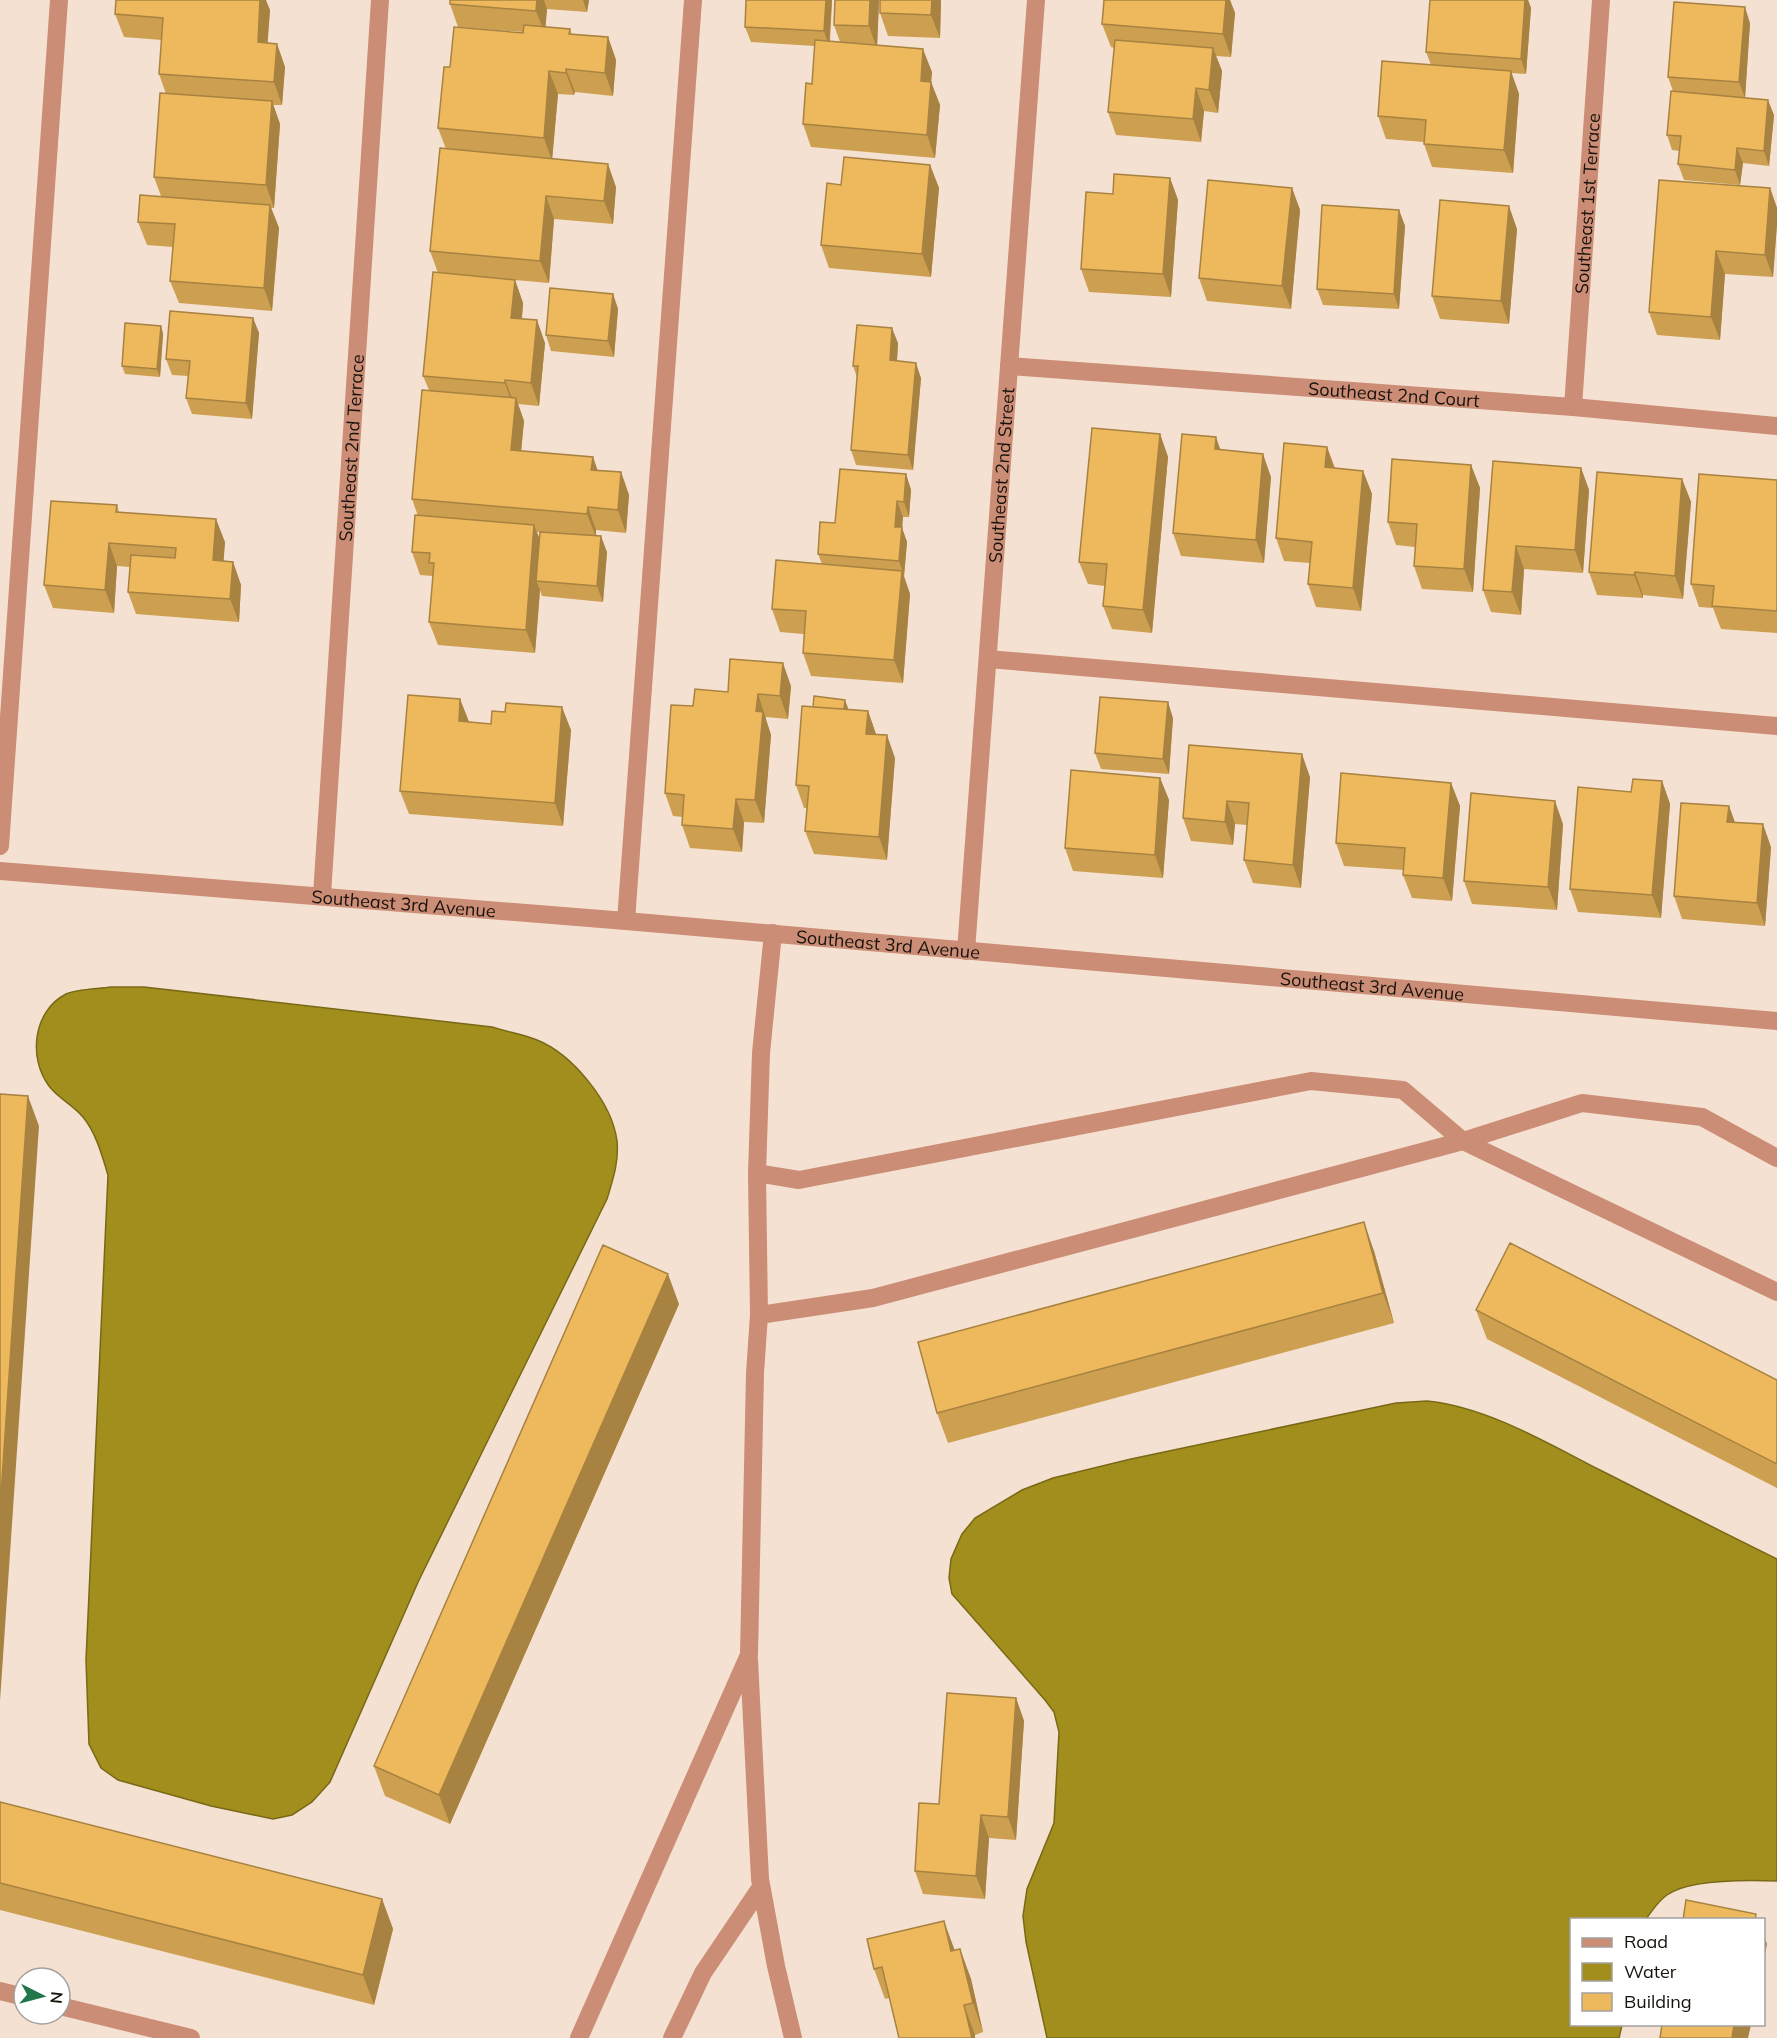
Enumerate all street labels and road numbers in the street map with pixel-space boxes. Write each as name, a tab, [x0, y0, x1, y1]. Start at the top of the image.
street label: Southeast 1st Terrace	[1569, 112, 1605, 295]
street label: Southeast 2nd Terrace	[333, 354, 369, 542]
street label: Southeast 2nd Court	[1307, 376, 1480, 412]
street label: Southeast 2nd Street	[983, 387, 1019, 564]
street label: Southeast 3rd Avenue	[311, 884, 497, 922]
street label: Southeast 3rd Avenue	[795, 924, 981, 963]
street label: Southeast 3rd Avenue	[1279, 966, 1465, 1005]

